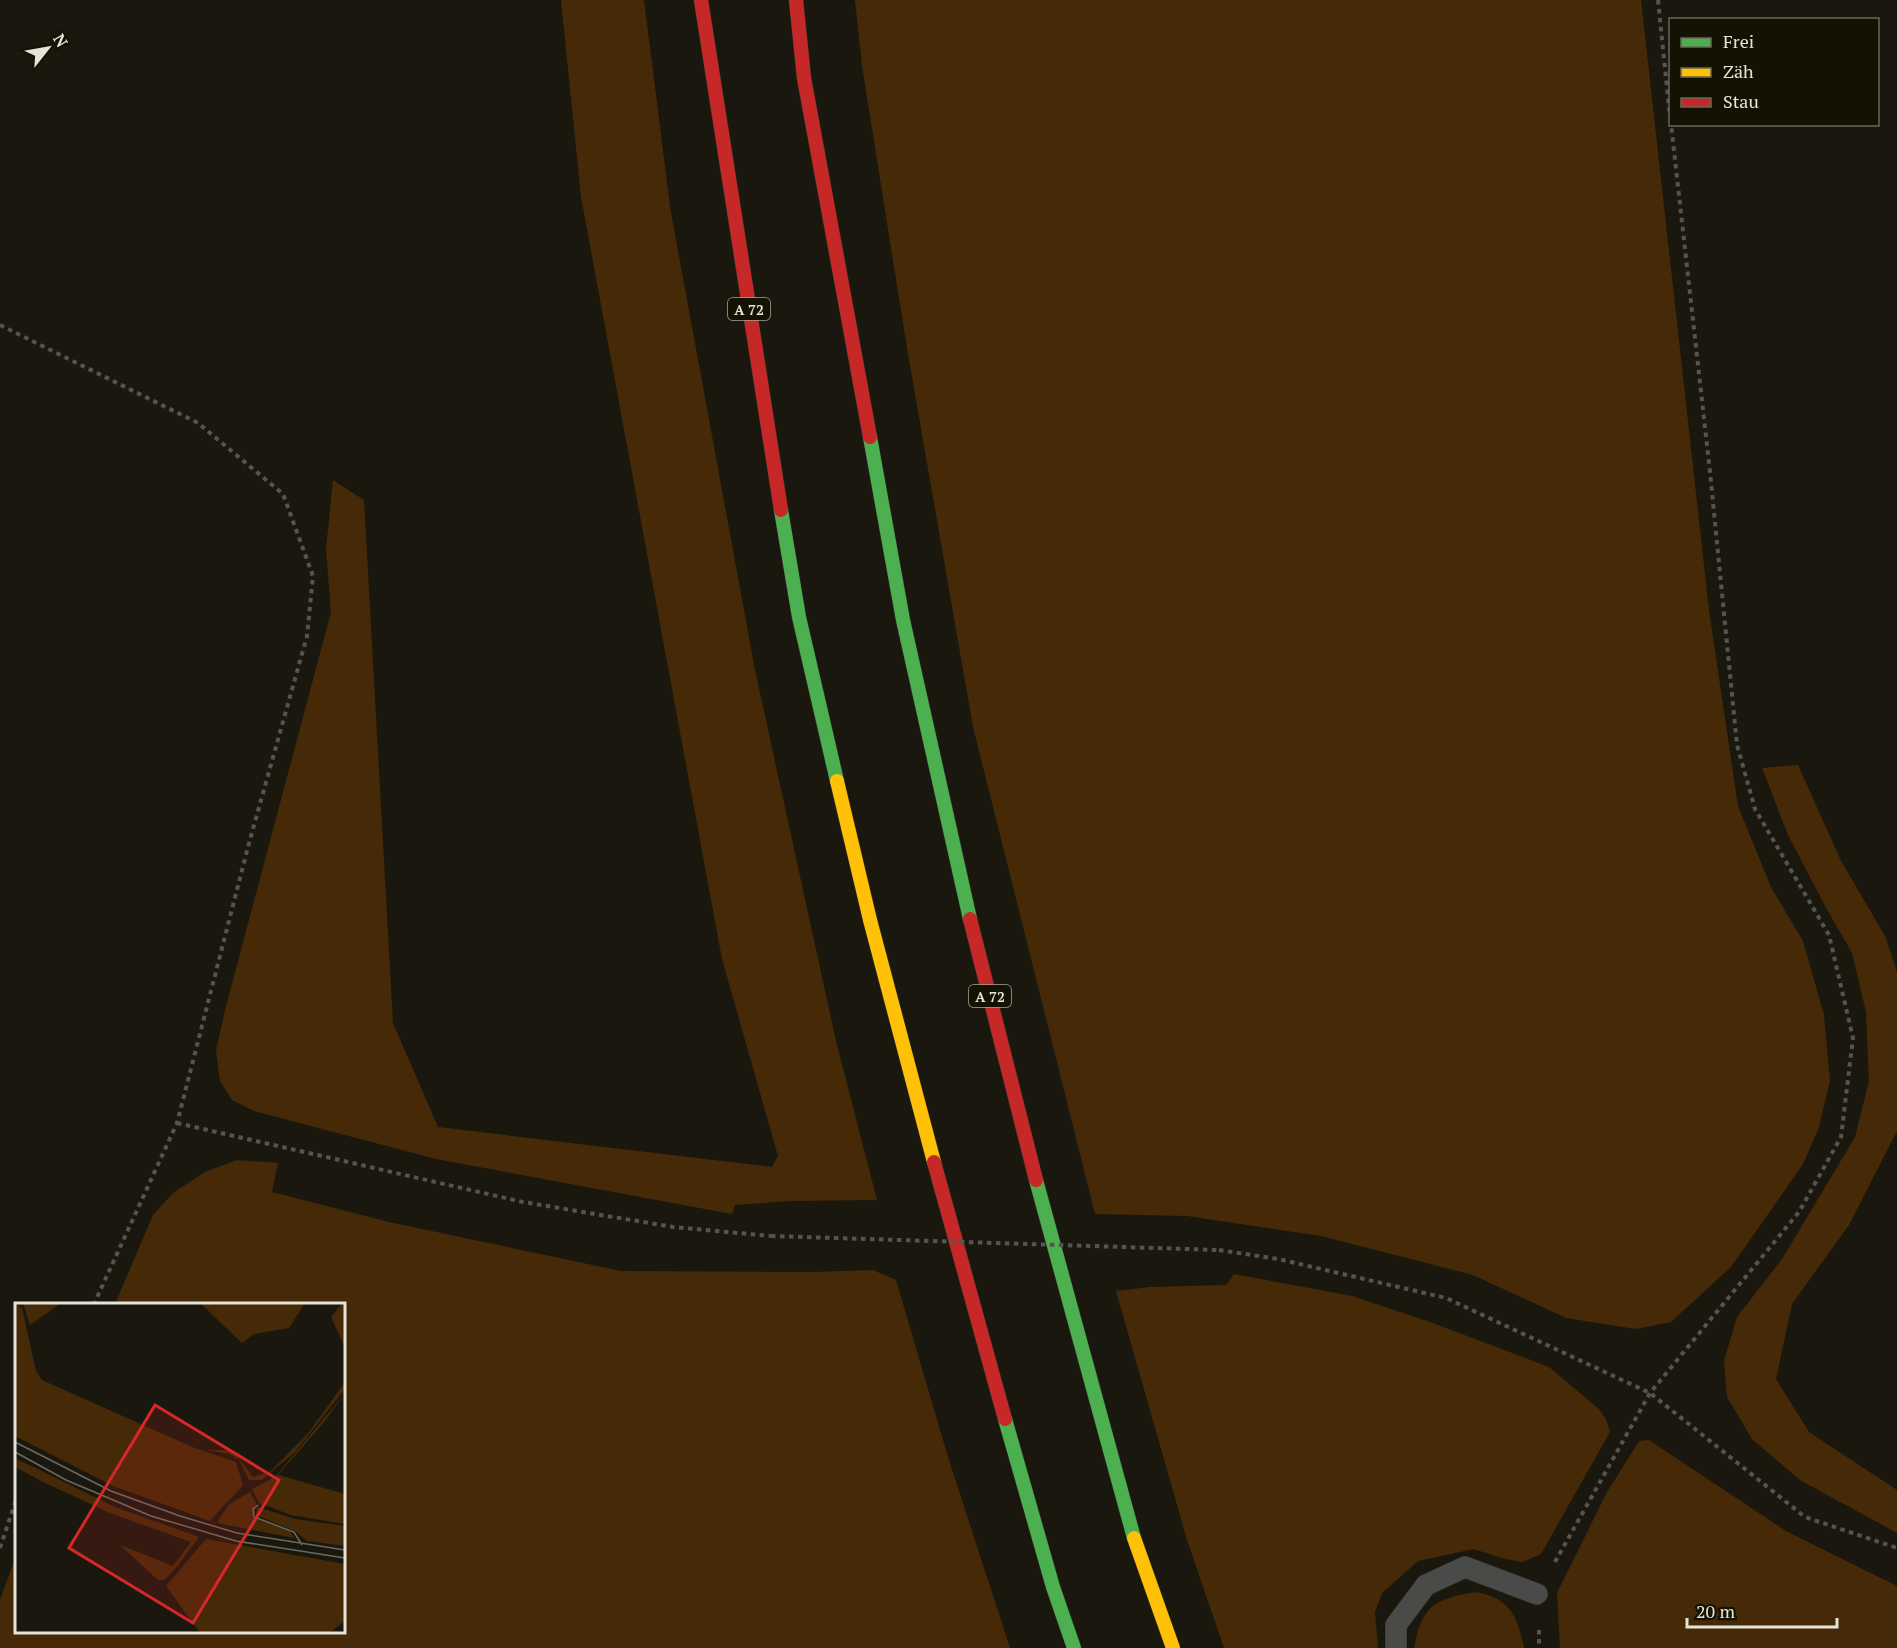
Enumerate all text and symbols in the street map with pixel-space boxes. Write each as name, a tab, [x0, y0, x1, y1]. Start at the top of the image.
north arrow	[18, 18, 78, 78]
legend	[1669, 18, 1879, 126]
text: N	[48, 29, 73, 51]
text: Frei	[1723, 29, 1754, 53]
text: Zäh	[1723, 59, 1754, 83]
text: Stau	[1723, 89, 1759, 113]
road number: A 72	[728, 298, 770, 320]
road number: A 72	[969, 985, 1011, 1007]
inset map	[15, 1303, 345, 1633]
scale bar	[1687, 1591, 1837, 1629]
text: 20 m	[1696, 1599, 1736, 1623]

